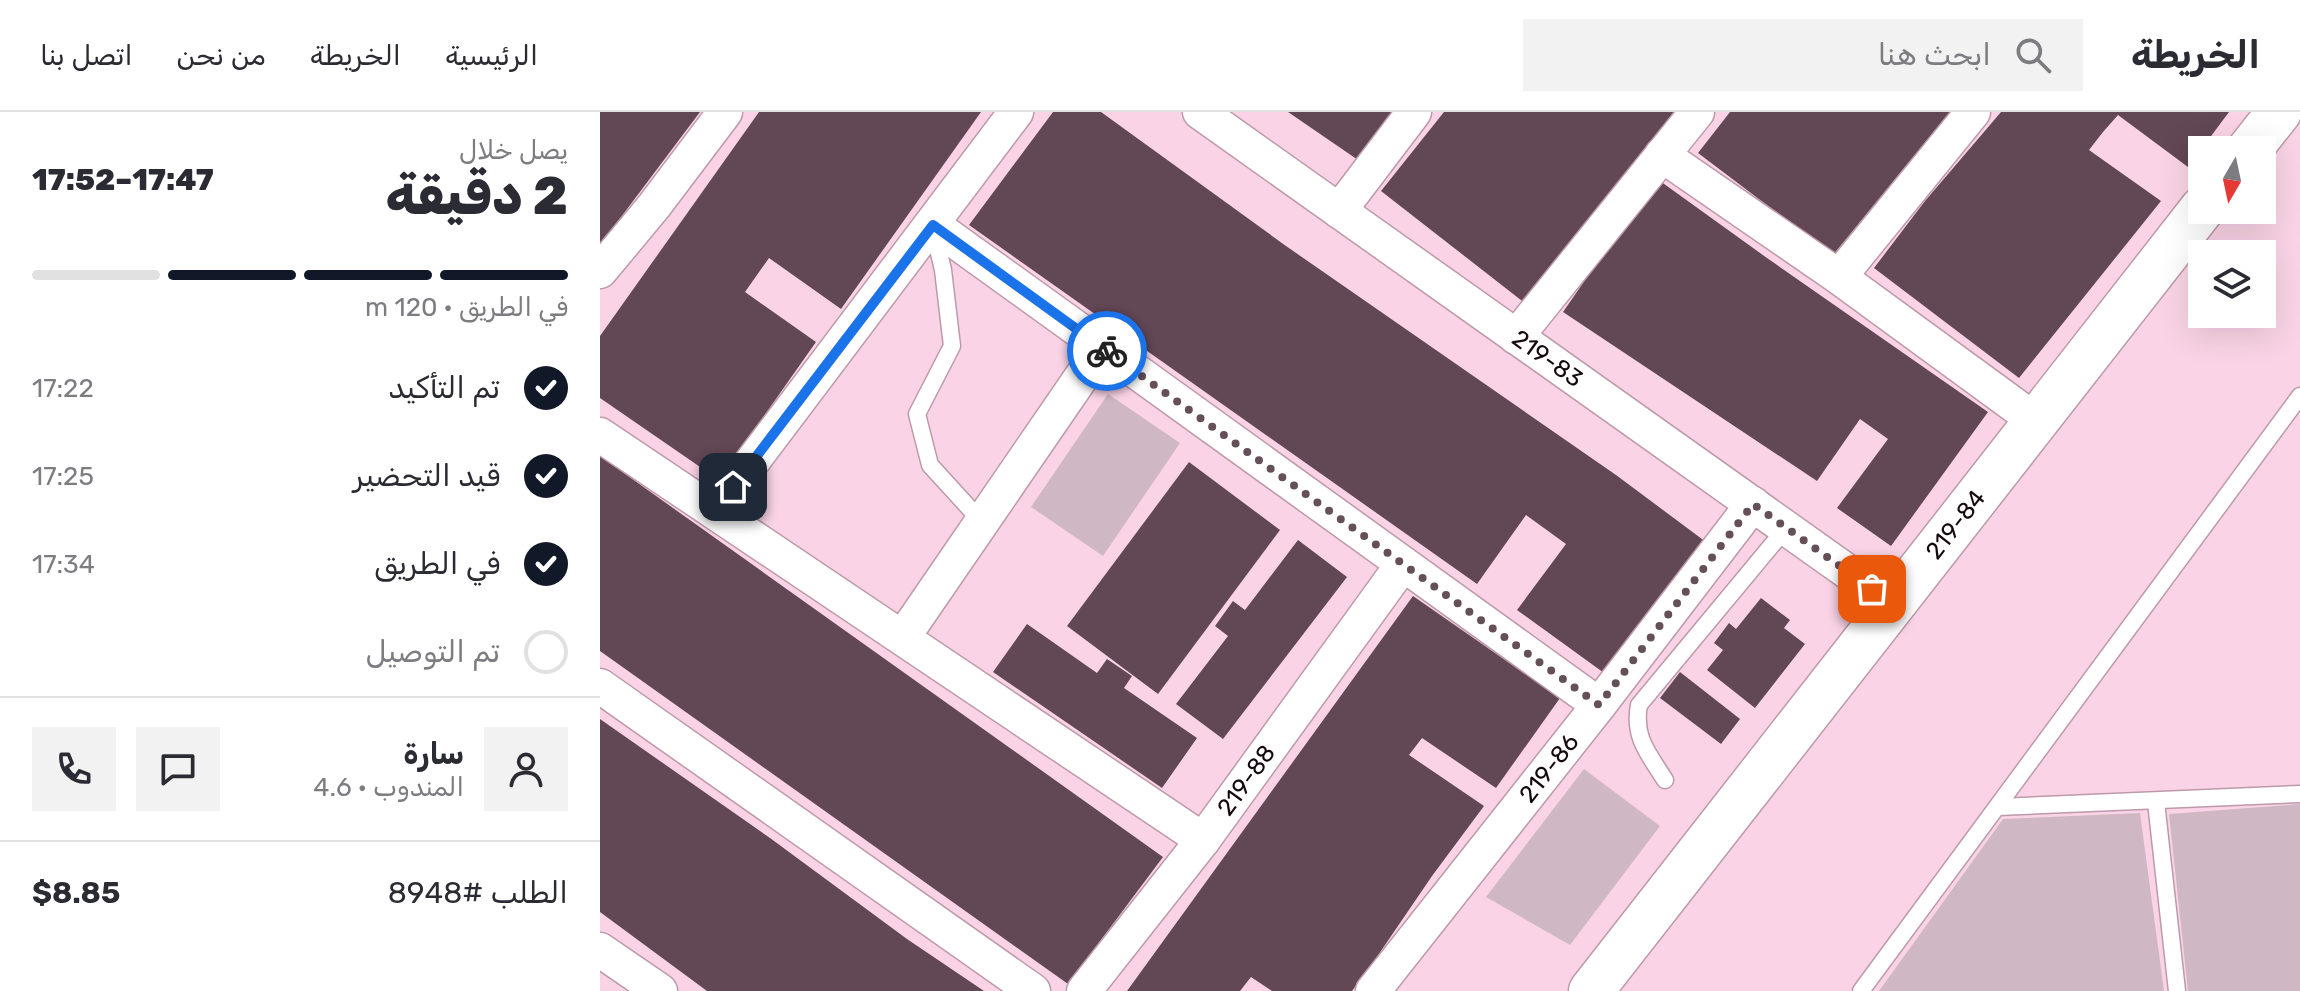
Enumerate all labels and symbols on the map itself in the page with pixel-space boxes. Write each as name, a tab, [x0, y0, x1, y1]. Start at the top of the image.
north arrow	[2188, 136, 2276, 224]
courier	[1067, 311, 1147, 391]
street label: 219-83	[1507, 324, 1588, 393]
pin	[699, 453, 767, 521]
street label: 219-84	[1920, 484, 1991, 565]
pin	[1838, 555, 1906, 623]
street label: 219-86	[1513, 728, 1585, 808]
street label: 219-88	[1211, 740, 1281, 821]

